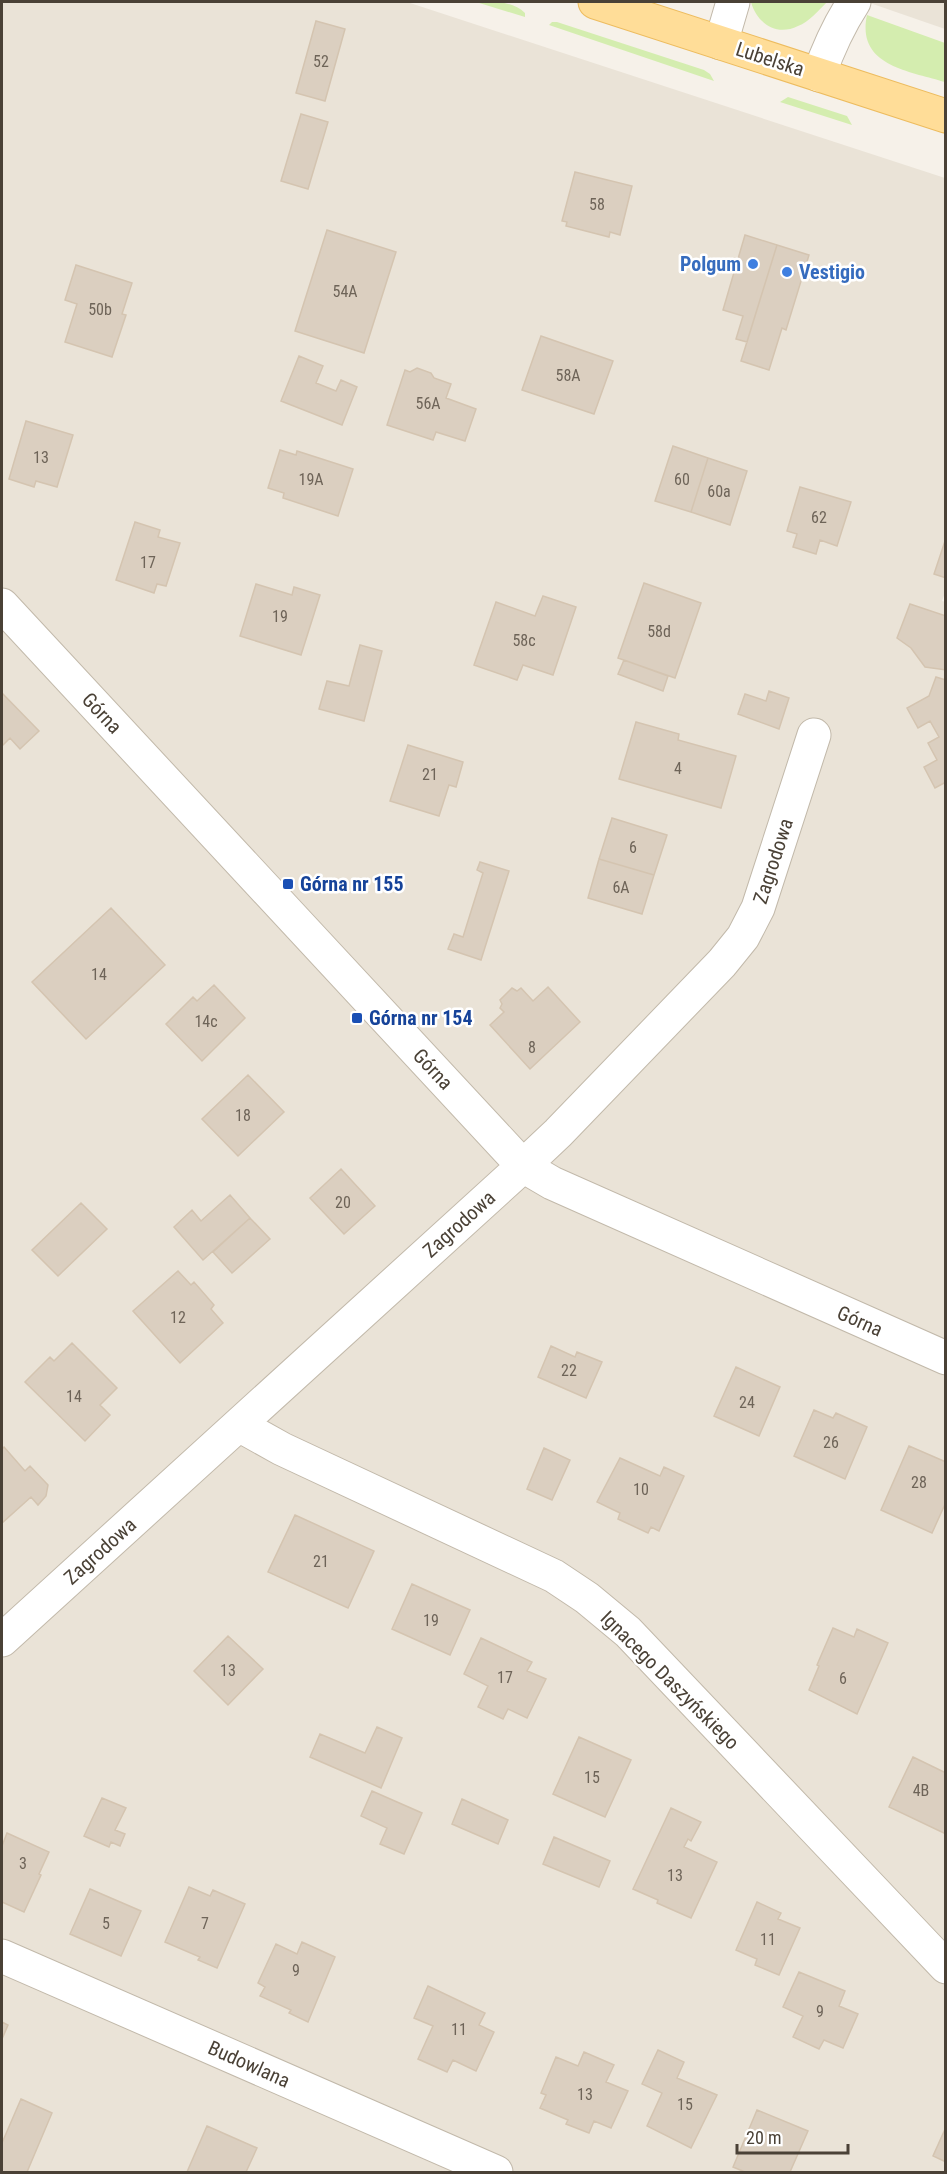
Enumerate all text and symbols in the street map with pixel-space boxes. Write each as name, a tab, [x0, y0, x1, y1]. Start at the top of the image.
street label: Lubelska	[733, 37, 807, 81]
house number: 52	[313, 52, 329, 71]
house number: 58	[589, 195, 605, 214]
place label: Polgum	[680, 252, 741, 276]
marker: Polgum	[746, 257, 760, 271]
place label: Vestigio	[799, 260, 865, 284]
marker: Vestigio	[780, 265, 794, 279]
house number: 54A	[332, 282, 358, 301]
house number: 50b	[88, 300, 112, 319]
house number: 58A	[555, 366, 581, 385]
house number: 56A	[415, 394, 441, 413]
house number: 13	[33, 448, 49, 467]
house number: 19A	[298, 470, 324, 489]
house number: 60	[674, 470, 690, 489]
house number: 60a	[707, 482, 731, 501]
house number: 62	[811, 508, 827, 527]
house number: 17	[140, 553, 156, 572]
house number: 19	[272, 607, 288, 626]
house number: 58d	[647, 622, 671, 641]
house number: 58c	[512, 631, 536, 650]
street label: Górna	[77, 688, 127, 738]
house number: 4	[674, 759, 682, 778]
house number: 21	[422, 765, 438, 784]
street label: Zagrodowa	[748, 815, 798, 907]
house number: 6	[629, 838, 637, 857]
place label: Górna nr 155	[300, 872, 404, 896]
marker: Górna nr 155	[281, 877, 295, 891]
house number: 6A	[612, 878, 630, 897]
house number: 14	[91, 965, 107, 984]
place label: Górna nr 154	[369, 1006, 473, 1030]
marker: Górna nr 154	[350, 1011, 364, 1025]
house number: 14c	[194, 1012, 218, 1031]
house number: 8	[528, 1038, 536, 1057]
street label: Górna	[408, 1044, 458, 1094]
house number: 18	[235, 1106, 251, 1125]
street label: Zagrodowa	[418, 1186, 500, 1262]
house number: 20	[335, 1193, 351, 1212]
street label: Górna	[834, 1300, 886, 1342]
house number: 12	[170, 1308, 186, 1327]
house number: 22	[561, 1361, 577, 1380]
house number: 14	[66, 1387, 82, 1406]
house number: 24	[739, 1393, 755, 1412]
house number: 26	[823, 1433, 839, 1452]
house number: 28	[911, 1473, 927, 1492]
house number: 10	[633, 1480, 649, 1499]
street label: Zagrodowa	[59, 1513, 141, 1589]
house number: 21	[313, 1552, 329, 1571]
street label: Ignacego Daszyńskiego	[596, 1606, 744, 1754]
house number: 19	[423, 1611, 439, 1630]
house number: 13	[220, 1661, 236, 1680]
house number: 17	[497, 1668, 513, 1687]
house number: 6	[839, 1669, 847, 1688]
house number: 15	[584, 1768, 600, 1787]
house number: 4B	[913, 1781, 929, 1800]
house number: 3	[19, 1854, 27, 1873]
house number: 13	[667, 1866, 683, 1885]
house number: 5	[102, 1914, 110, 1933]
house number: 7	[201, 1914, 209, 1933]
house number: 11	[760, 1930, 776, 1949]
house number: 9	[292, 1961, 300, 1980]
house number: 9	[816, 2002, 824, 2021]
house number: 11	[451, 2020, 467, 2039]
street label: Budowlana	[204, 2035, 294, 2093]
house number: 13	[577, 2085, 593, 2104]
house number: 15	[677, 2095, 693, 2114]
scale bar	[737, 2117, 848, 2155]
text: 20 m	[746, 2127, 781, 2148]

